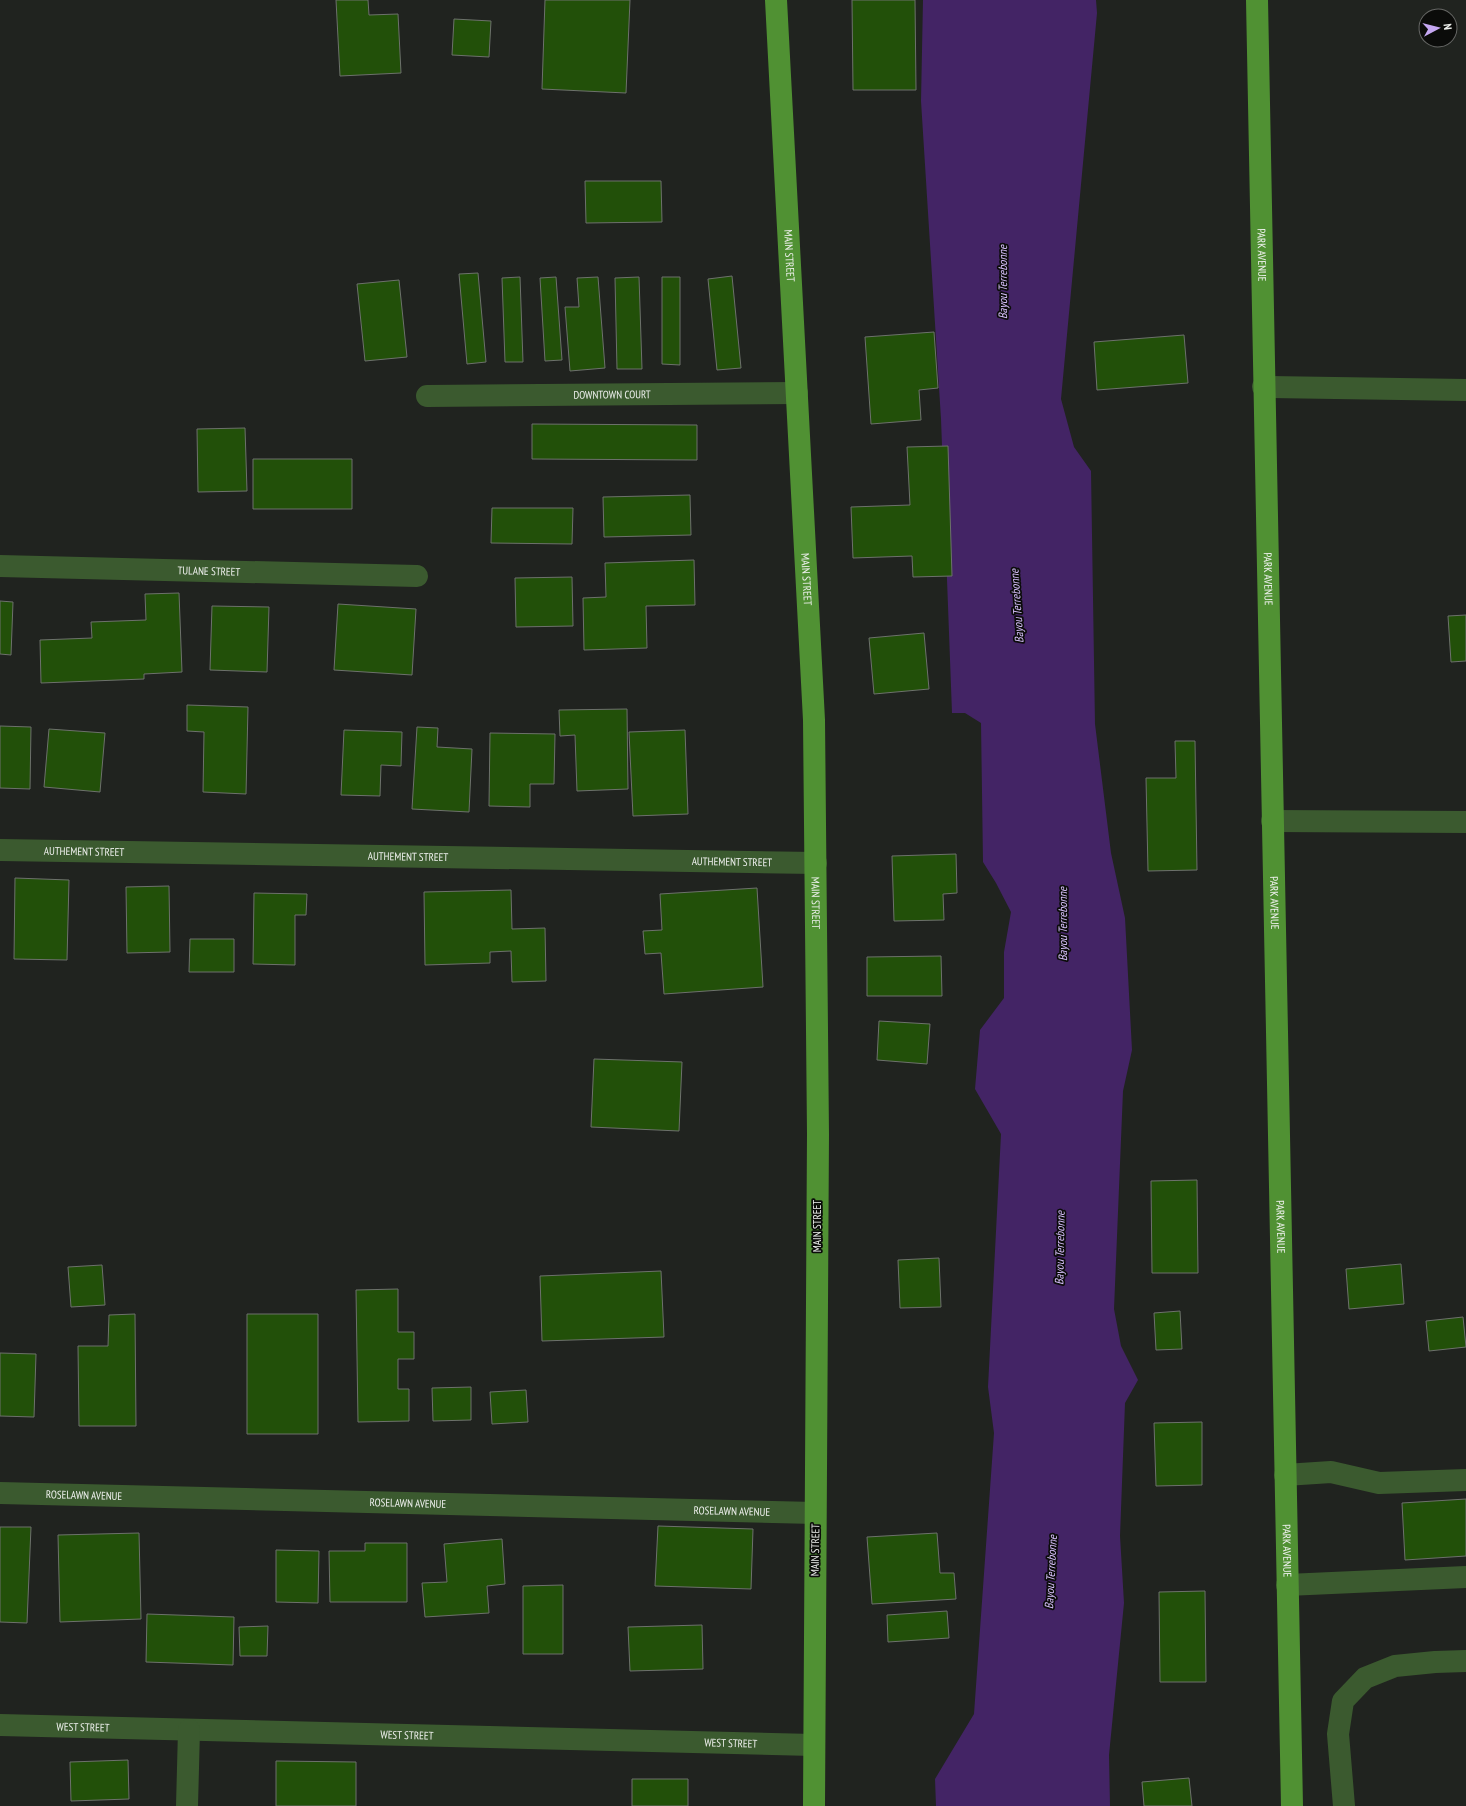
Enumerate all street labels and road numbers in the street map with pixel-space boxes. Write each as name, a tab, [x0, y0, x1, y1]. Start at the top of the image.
street label: PARK AVENUE	[1254, 228, 1269, 282]
street label: MAIN STREET	[781, 229, 798, 282]
street label: DOWNTOWN COURT	[573, 387, 651, 402]
street label: PARK AVENUE	[1261, 552, 1276, 606]
street label: MAIN STREET	[798, 553, 815, 606]
street label: TULANE STREET	[177, 563, 241, 579]
street label: AUTHEMENT STREET	[44, 844, 124, 859]
street label: AUTHEMENT STREET	[368, 849, 448, 864]
street label: AUTHEMENT STREET	[692, 854, 772, 869]
street label: PARK AVENUE	[1267, 876, 1282, 930]
street label: MAIN STREET	[809, 877, 823, 929]
street label: MAIN STREET	[810, 1200, 824, 1252]
street label: PARK AVENUE	[1273, 1200, 1288, 1254]
street label: ROSELAWN AVENUE	[46, 1487, 123, 1503]
street label: ROSELAWN AVENUE	[369, 1495, 447, 1511]
street label: ROSELAWN AVENUE	[693, 1503, 770, 1519]
street label: MAIN STREET	[808, 1524, 822, 1576]
street label: PARK AVENUE	[1280, 1524, 1295, 1578]
street label: WEST STREET	[56, 1719, 110, 1735]
street label: WEST STREET	[380, 1727, 434, 1743]
street label: WEST STREET	[704, 1735, 758, 1751]

